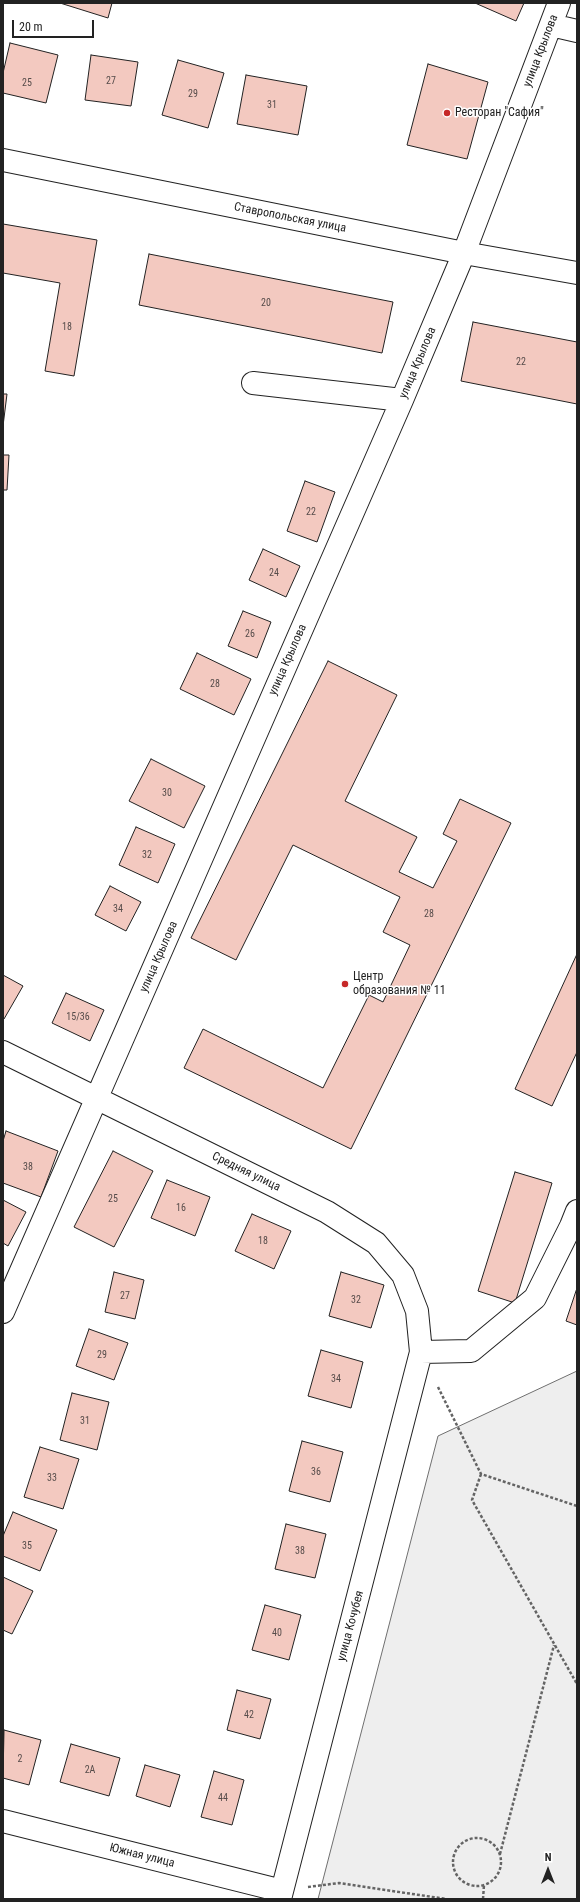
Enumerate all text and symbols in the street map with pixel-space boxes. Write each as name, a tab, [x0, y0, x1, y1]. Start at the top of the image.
scale bar	[14, 12, 96, 38]
street label: улица Крылова	[521, 13, 561, 89]
text: 20 m	[19, 20, 43, 34]
house number: 27	[106, 75, 116, 87]
house number: 25	[22, 77, 32, 89]
house number: 29	[188, 88, 198, 100]
house number: 31	[267, 99, 277, 111]
place label: Ресторан "Сафия"	[455, 106, 544, 120]
marker: Ресторан "Сафия"	[442, 108, 452, 118]
street label: Ставропольская улица	[233, 200, 347, 236]
house number: 20	[261, 297, 271, 309]
house number: 18	[62, 321, 72, 333]
street label: улица Крылова	[396, 325, 440, 401]
house number: 22	[516, 356, 526, 368]
house number: 22	[306, 506, 316, 518]
house number: 24	[269, 567, 279, 579]
street label: улица Крылова	[266, 622, 310, 698]
house number: 26	[245, 628, 255, 640]
house number: 28	[210, 678, 220, 690]
house number: 30	[162, 787, 172, 799]
house number: 32	[142, 849, 152, 861]
house number: 34	[113, 903, 123, 915]
house number: 28	[424, 908, 434, 920]
street label: улица Крылова	[137, 919, 181, 995]
place label: Центр образования № 11	[353, 970, 446, 998]
marker: Центр образования № 11	[340, 979, 350, 989]
house number: 15/36	[66, 1011, 90, 1023]
street label: Средняя улица	[209, 1149, 283, 1195]
house number: 38	[23, 1161, 33, 1173]
house number: 25	[108, 1193, 118, 1205]
house number: 16	[176, 1202, 186, 1214]
house number: 18	[258, 1235, 268, 1247]
house number: 27	[120, 1290, 130, 1302]
house number: 32	[351, 1294, 361, 1306]
house number: 29	[97, 1349, 107, 1361]
house number: 34	[331, 1373, 341, 1385]
house number: 31	[80, 1415, 90, 1427]
house number: 36	[311, 1466, 321, 1478]
house number: 33	[47, 1472, 57, 1484]
house number: 35	[22, 1540, 32, 1552]
house number: 38	[295, 1545, 305, 1557]
street label: улица Кочубея	[335, 1589, 367, 1663]
house number: 40	[272, 1627, 282, 1639]
house number: 42	[244, 1709, 254, 1721]
house number: 2	[18, 1753, 22, 1765]
house number: 2А	[85, 1764, 95, 1776]
house number: 44	[218, 1792, 228, 1804]
street label: Южная улица	[108, 1841, 176, 1871]
north arrow	[528, 1850, 568, 1890]
text: N	[545, 1851, 551, 1864]

